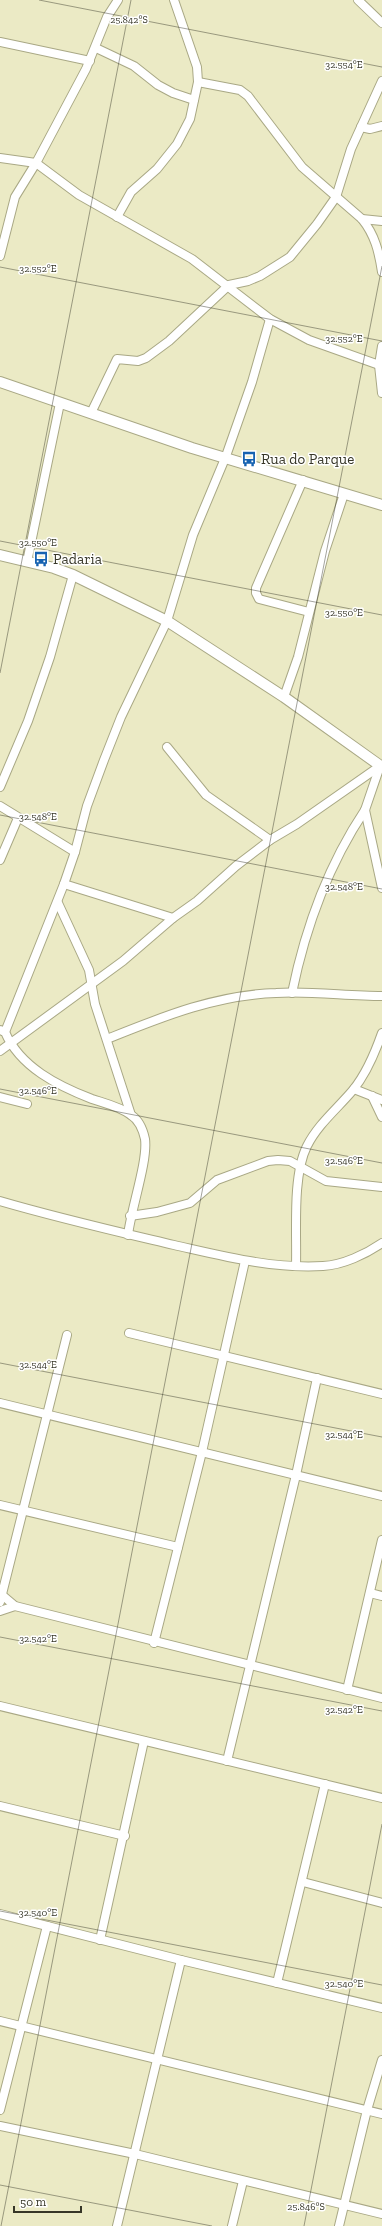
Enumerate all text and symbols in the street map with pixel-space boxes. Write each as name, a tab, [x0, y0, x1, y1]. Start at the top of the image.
text: 25.842°S	[110, 14, 148, 26]
text: 32.554°E	[325, 59, 363, 71]
text: 32.552°E	[19, 263, 57, 275]
text: 32.552°E	[325, 333, 363, 345]
bus stop icon: Rua do Parque	[240, 450, 258, 468]
place label: Rua do Parque	[261, 450, 354, 468]
text: 32.550°E	[19, 537, 57, 549]
bus stop icon: Padaria	[32, 550, 50, 568]
place label: Padaria	[53, 550, 102, 568]
text: 32.550°E	[325, 607, 363, 619]
text: 32.548°E	[19, 811, 57, 823]
text: 32.548°E	[325, 881, 363, 893]
text: 32.546°E	[19, 1085, 57, 1097]
text: 32.546°E	[325, 1155, 363, 1167]
text: 32.544°E	[19, 1359, 57, 1371]
text: 32.544°E	[325, 1429, 363, 1441]
text: 32.542°E	[19, 1633, 57, 1645]
text: 32.542°E	[325, 1704, 363, 1716]
text: 32.540°E	[19, 1907, 57, 1919]
text: 32.540°E	[325, 1978, 363, 1990]
scale bar	[14, 2188, 81, 2214]
text: 50 m	[20, 2195, 47, 2209]
text: 25.846°S	[287, 2201, 325, 2213]

